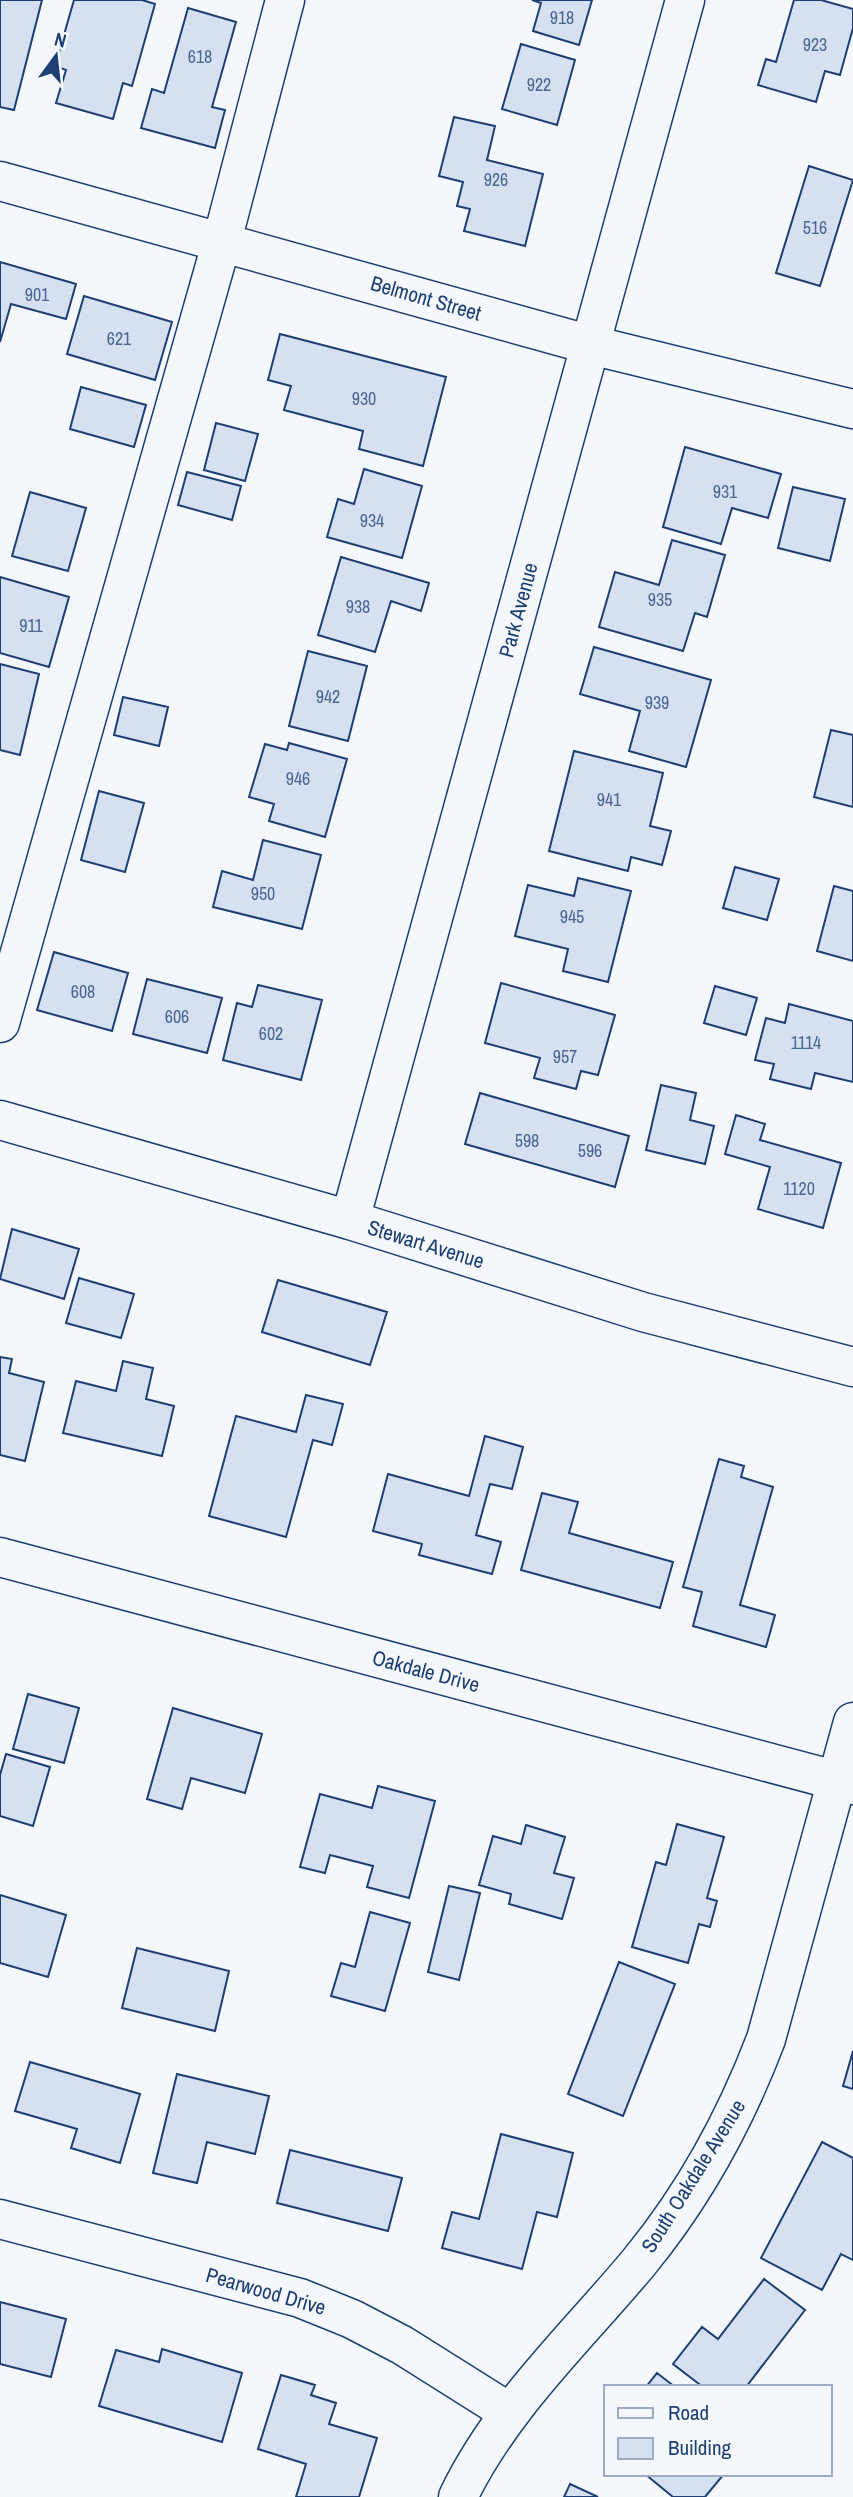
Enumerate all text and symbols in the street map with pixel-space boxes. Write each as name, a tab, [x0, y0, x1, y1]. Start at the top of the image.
house number: 918	[550, 5, 574, 30]
north arrow	[21, 21, 91, 91]
text: N	[52, 26, 69, 54]
house number: 923	[803, 32, 827, 57]
house number: 618	[188, 44, 212, 69]
house number: 922	[527, 72, 551, 97]
house number: 926	[484, 167, 508, 192]
house number: 516	[803, 215, 827, 240]
street label: Belmont Street	[367, 268, 485, 328]
house number: 901	[25, 282, 50, 307]
house number: 621	[107, 326, 132, 351]
house number: 930	[352, 386, 376, 411]
house number: 931	[713, 479, 738, 504]
house number: 934	[360, 508, 384, 533]
street label: Park Avenue	[491, 559, 545, 661]
house number: 935	[648, 587, 672, 612]
house number: 938	[346, 594, 370, 619]
house number: 911	[19, 613, 44, 638]
house number: 942	[316, 684, 340, 709]
house number: 939	[645, 690, 669, 715]
house number: 946	[286, 766, 310, 791]
house number: 941	[597, 787, 622, 812]
house number: 950	[251, 881, 275, 906]
house number: 945	[560, 904, 584, 929]
house number: 608	[71, 979, 95, 1004]
house number: 606	[165, 1004, 189, 1029]
house number: 602	[259, 1021, 283, 1046]
house number: 1114	[791, 1030, 821, 1055]
house number: 957	[553, 1044, 577, 1069]
house number: 598	[515, 1128, 539, 1153]
house number: 596	[578, 1138, 602, 1163]
house number: 1120	[783, 1176, 815, 1201]
street label: Stewart Avenue	[364, 1213, 488, 1275]
street label: Oakdale Drive	[369, 1643, 483, 1699]
street label: South Oakdale Avenue	[634, 2094, 752, 2258]
street label: Pearwood Drive	[203, 2260, 329, 2322]
legend	[604, 2385, 832, 2476]
text: Road	[668, 2398, 709, 2427]
text: Building	[668, 2433, 732, 2462]

